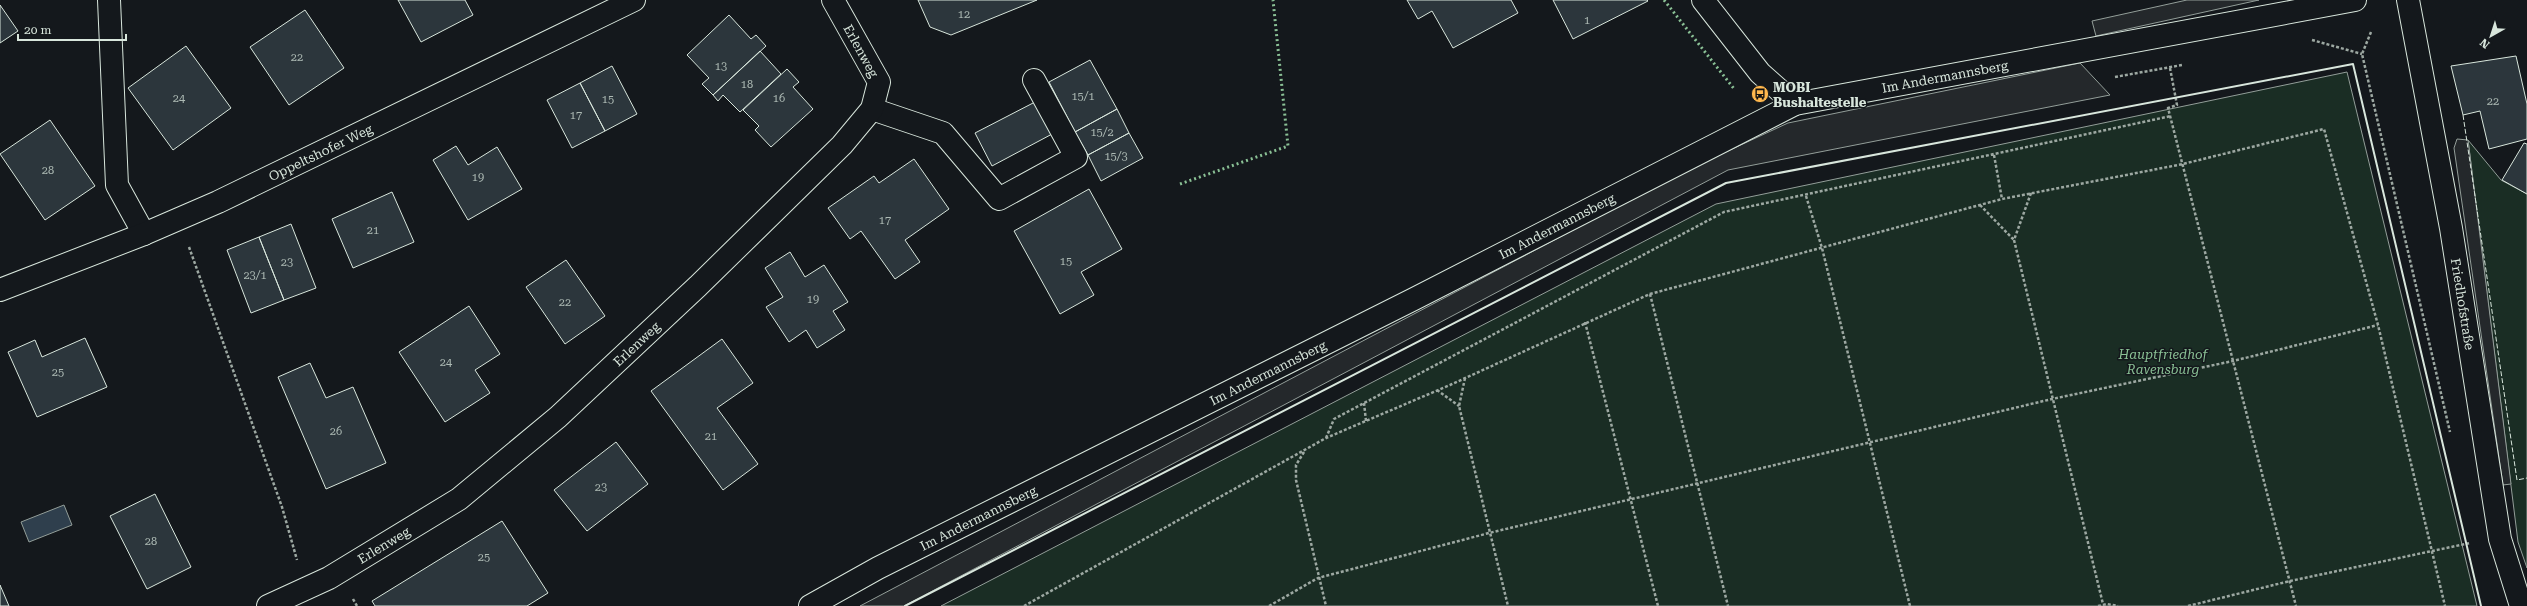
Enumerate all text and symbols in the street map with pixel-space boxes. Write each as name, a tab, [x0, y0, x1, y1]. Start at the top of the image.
house number: 12	[958, 8, 970, 21]
house number: 1	[1584, 14, 1590, 27]
scale bar	[18, 16, 126, 42]
north arrow	[2471, 16, 2511, 56]
street label: Erlenweg	[840, 22, 882, 81]
text: 20 m	[24, 23, 51, 37]
text: N	[2477, 35, 2492, 51]
house number: 22	[291, 51, 303, 64]
street label: Im Andermannsberg	[1880, 57, 2010, 95]
house number: 13	[715, 60, 727, 73]
house number: 18	[741, 78, 753, 91]
place label: MOBI Bushaltestelle	[1773, 80, 1867, 110]
bus stop icon: MOBI Bushaltestelle	[1750, 84, 1770, 104]
house number: 15/1	[1071, 90, 1095, 103]
house number: 24	[173, 92, 186, 105]
house number: 16	[773, 92, 785, 105]
house number: 15	[602, 93, 614, 106]
house number: 22	[2487, 95, 2499, 108]
house number: 17	[570, 109, 582, 122]
street label: Oppeltshofer Weg	[266, 120, 375, 184]
house number: 15/2	[1090, 126, 1114, 139]
house number: 15/3	[1104, 150, 1128, 163]
house number: 28	[42, 164, 54, 177]
house number: 19	[472, 171, 484, 184]
street label: Im Andermannsberg	[1496, 190, 1618, 262]
house number: 17	[879, 214, 891, 227]
house number: 21	[367, 224, 379, 237]
house number: 15	[1060, 255, 1072, 268]
house number: 23	[281, 256, 293, 269]
street label: Friedhofstraße	[2448, 257, 2478, 351]
house number: 23/1	[243, 269, 267, 282]
house number: 19	[807, 293, 819, 306]
house number: 22	[559, 296, 571, 309]
street label: Erlenweg	[610, 318, 663, 369]
street label: Im Andermannsberg	[1207, 337, 1329, 408]
park label: Hauptfriedhof Ravensburg	[2118, 347, 2210, 377]
house number: 24	[440, 356, 453, 369]
house number: 25	[52, 366, 64, 379]
house number: 26	[330, 425, 342, 438]
house number: 21	[705, 430, 717, 443]
house number: 23	[595, 481, 607, 494]
street label: Im Andermannsberg	[917, 482, 1039, 553]
street label: Erlenweg	[355, 523, 413, 566]
house number: 28	[145, 535, 157, 548]
house number: 25	[478, 551, 490, 564]

